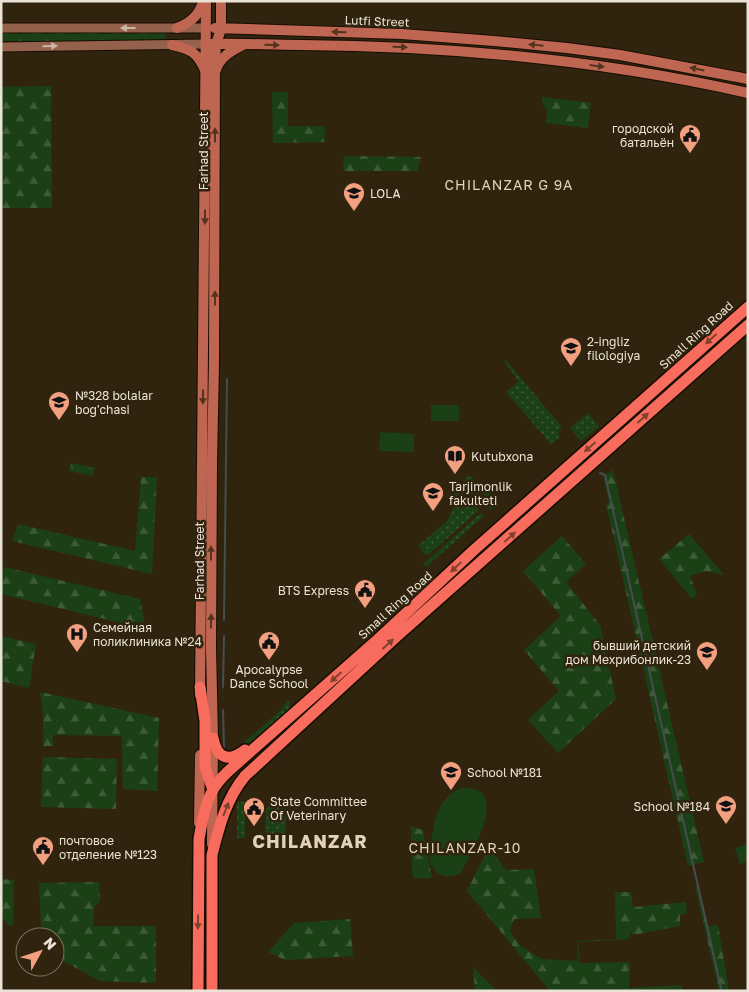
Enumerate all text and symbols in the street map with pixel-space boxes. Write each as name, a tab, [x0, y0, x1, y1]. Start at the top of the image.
street label: Lutfi Street	[344, 12, 410, 30]
one-way arrow	[120, 24, 136, 32]
one-way arrow	[331, 28, 347, 36]
one-way arrow	[265, 41, 281, 49]
one-way arrow	[528, 41, 544, 49]
one-way arrow	[42, 42, 58, 50]
one-way arrow	[392, 44, 408, 52]
one-way arrow	[589, 62, 605, 70]
one-way arrow	[689, 65, 704, 73]
street label: Farhad Street	[196, 112, 211, 190]
place label: городской батальён	[612, 121, 674, 150]
public building icon: городской батальён	[678, 123, 702, 154]
one-way arrow	[211, 127, 219, 143]
district label: CHILANZAR G 9A	[445, 176, 574, 193]
school or university icon: LOLA	[342, 181, 366, 212]
place label: LOLA	[370, 186, 400, 201]
one-way arrow	[201, 209, 209, 225]
one-way arrow	[211, 289, 219, 305]
street label: Small Ring Road	[656, 298, 736, 372]
one-way arrow	[706, 333, 718, 345]
place label: 2-ingliz filologiya	[587, 334, 640, 363]
school or university icon: 2-ingliz filologiya	[559, 336, 583, 367]
place label: №328 bolalar bog'chasi	[75, 388, 153, 417]
one-way arrow	[199, 389, 207, 405]
school or university icon: №328 bolalar bog'chasi	[47, 390, 71, 421]
one-way arrow	[636, 412, 648, 424]
one-way arrow	[584, 442, 597, 453]
library icon: Kutubxona	[443, 444, 467, 475]
place label: Kutubxona	[471, 449, 533, 464]
place label: Tarjimonlik fakulteti	[449, 479, 513, 508]
school or university icon: Tarjimonlik fakulteti	[421, 481, 445, 512]
street label: Farhad Street	[192, 522, 207, 600]
one-way arrow	[503, 531, 516, 542]
one-way arrow	[208, 545, 216, 561]
one-way arrow	[451, 561, 463, 573]
street label: Small Ring Road	[355, 568, 435, 642]
public building icon: BTS Express	[353, 578, 377, 609]
place label: BTS Express	[278, 583, 349, 598]
one-way arrow	[207, 613, 215, 629]
place label: Семейная поликлиника №24	[93, 620, 202, 649]
hospital icon: Семейная поликлиника №24	[65, 622, 89, 653]
public building icon: Apocalypse Dance School	[257, 630, 281, 661]
one-way arrow	[381, 638, 393, 650]
place label: бывший детский дом Мехрибонлик-23	[566, 638, 691, 667]
school or university icon: бывший детский дом Мехрибонлик-23	[695, 640, 719, 671]
place label: Apocalypse Dance School	[230, 662, 309, 691]
one-way arrow	[329, 671, 342, 682]
school or university icon: School №181	[439, 760, 463, 791]
place label: School №181	[467, 765, 542, 780]
place label: State Committee Of Veterinary	[270, 794, 367, 823]
school or university icon: School №184	[714, 794, 738, 825]
public building icon: State Committee Of Veterinary	[242, 796, 266, 827]
place label: School №184	[634, 799, 710, 814]
one-way arrow	[223, 801, 230, 816]
district label: CHILANZAR	[252, 830, 368, 852]
place label: почтовое отделение №123	[59, 833, 157, 862]
public building icon: почтовое отделение №123	[31, 835, 55, 866]
district label: CHILANZAR-10	[408, 839, 522, 856]
one-way arrow	[194, 915, 202, 931]
north arrow	[15, 927, 65, 977]
text: N	[40, 934, 60, 953]

